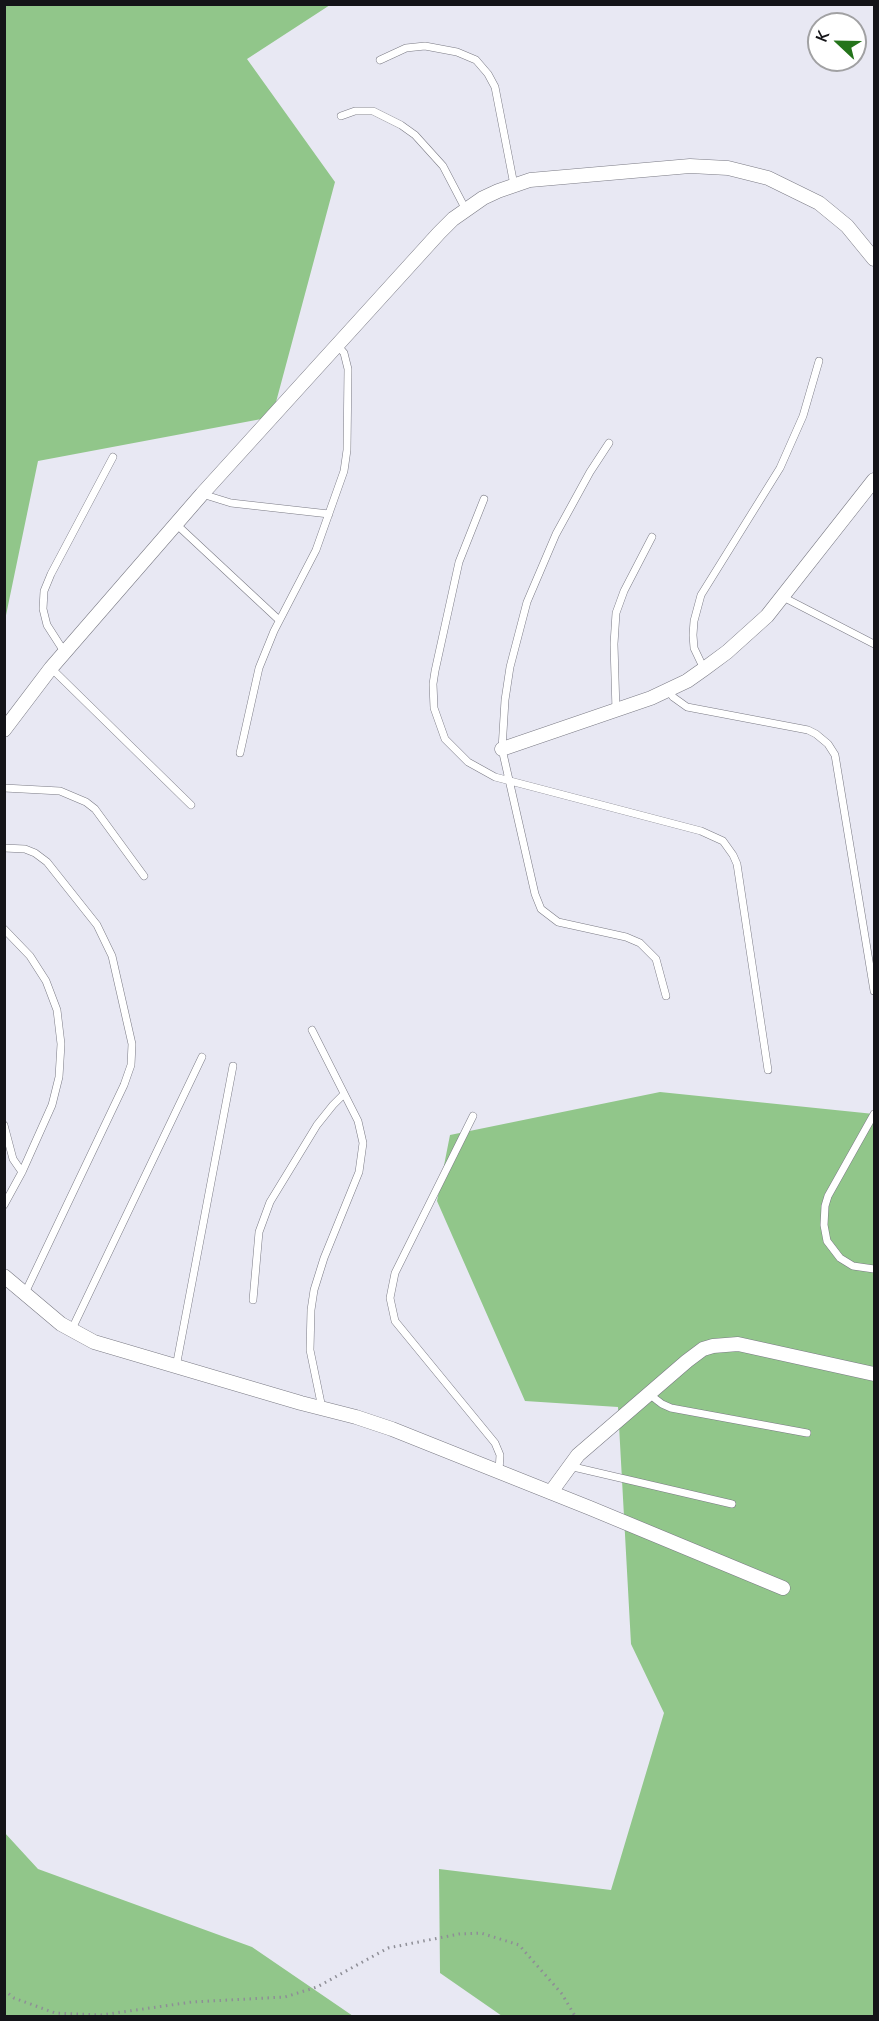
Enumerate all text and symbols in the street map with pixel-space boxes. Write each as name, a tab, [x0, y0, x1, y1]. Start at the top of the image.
north arrow	[807, 12, 867, 72]
text: K	[810, 27, 834, 45]

